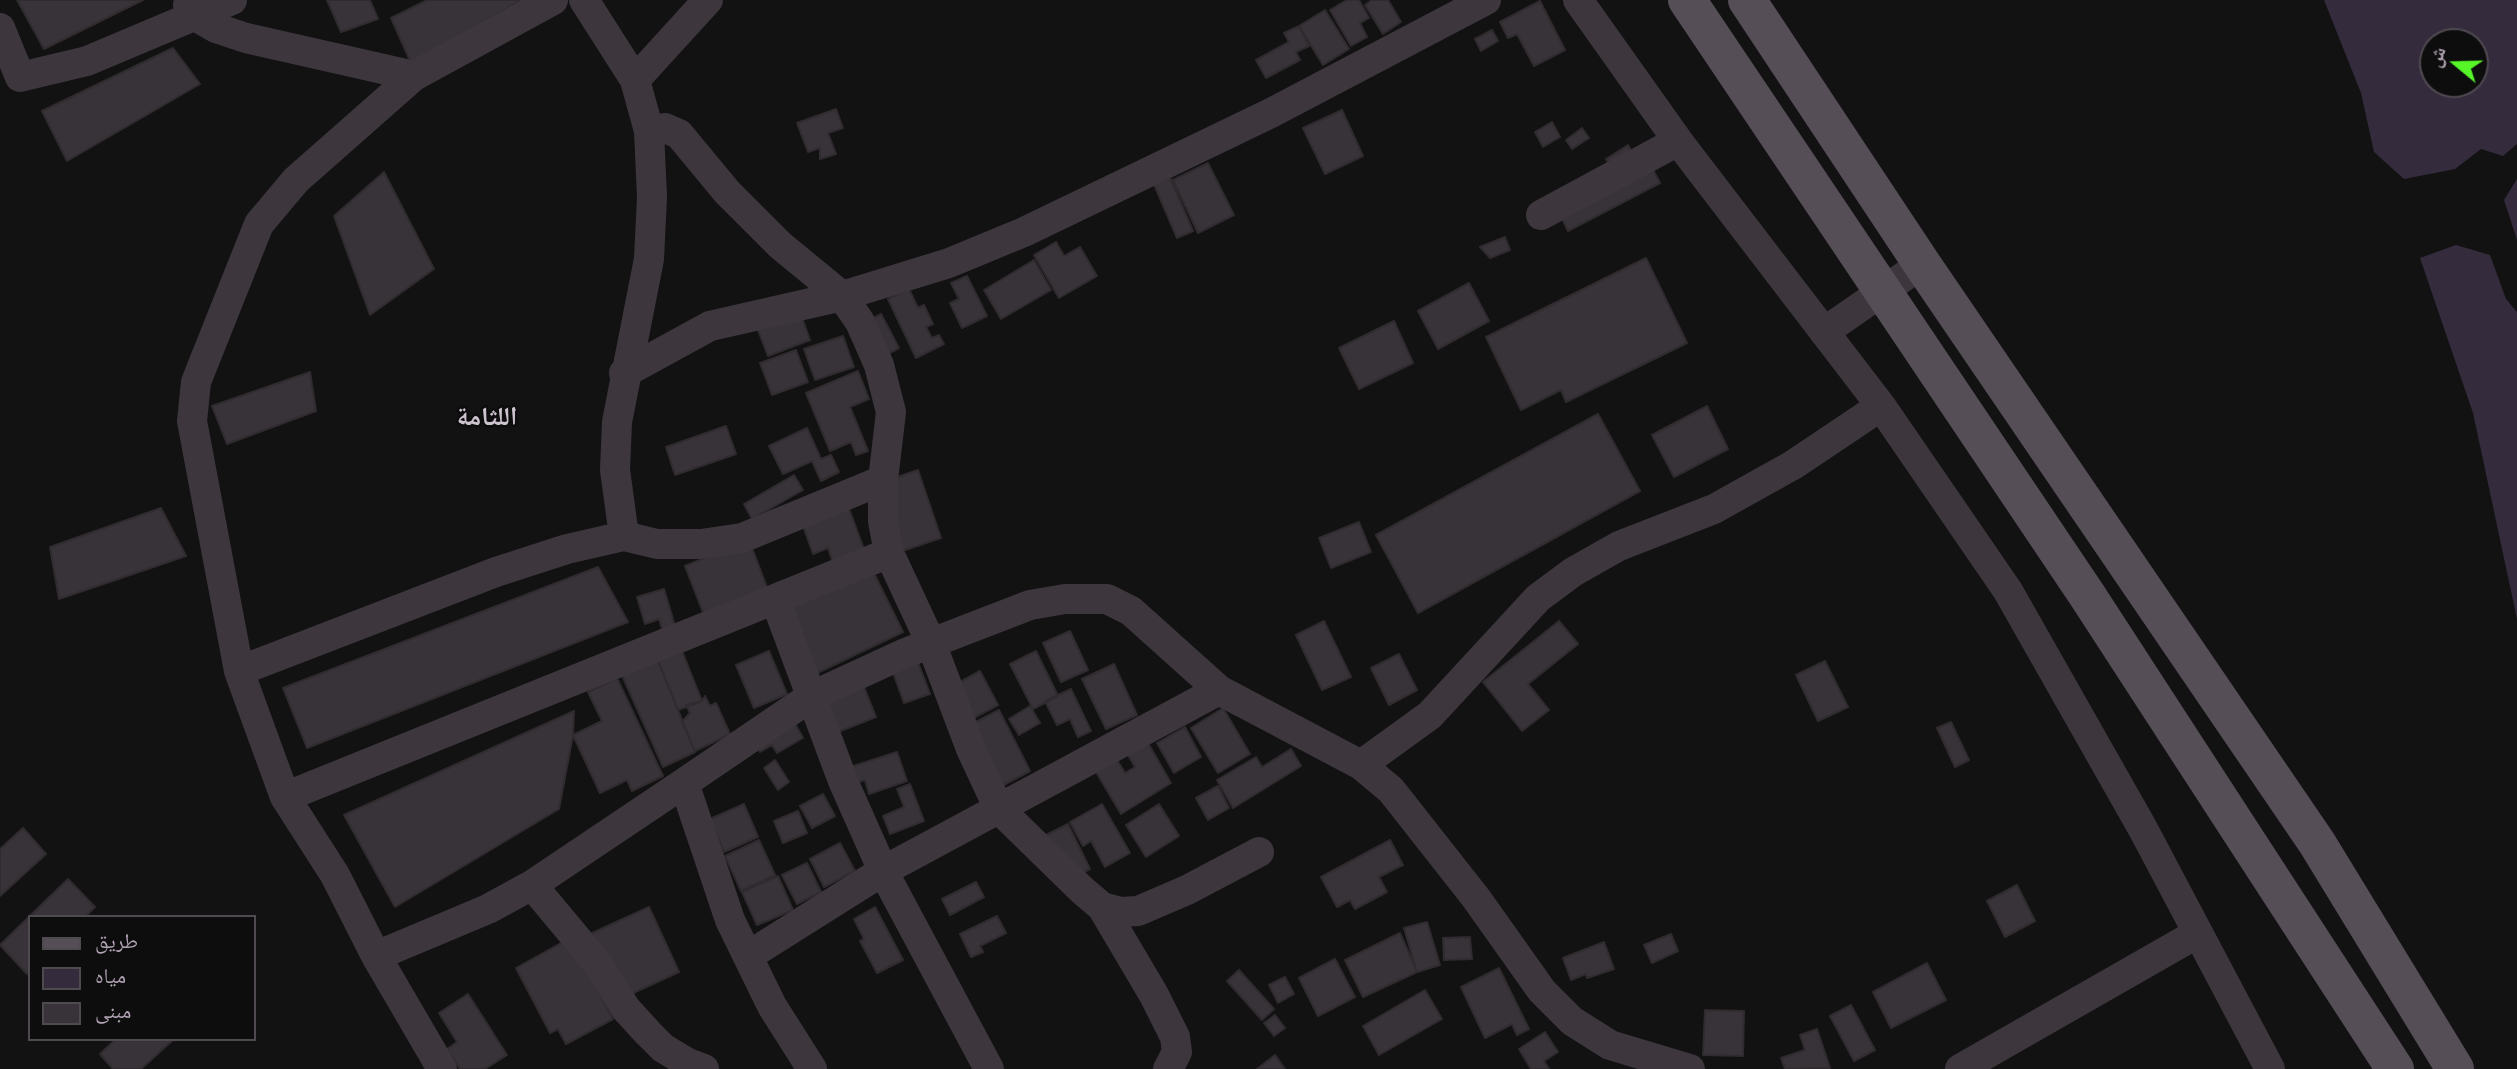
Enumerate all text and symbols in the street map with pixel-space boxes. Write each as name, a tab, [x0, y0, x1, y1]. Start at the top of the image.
north arrow	[2419, 28, 2489, 98]
text: ش	[2422, 44, 2450, 70]
district label: اللثامة	[457, 401, 517, 433]
legend	[28, 915, 256, 1041]
text: طريق	[95, 928, 138, 953]
text: مياه	[95, 963, 126, 988]
text: مبنى	[95, 998, 131, 1023]

